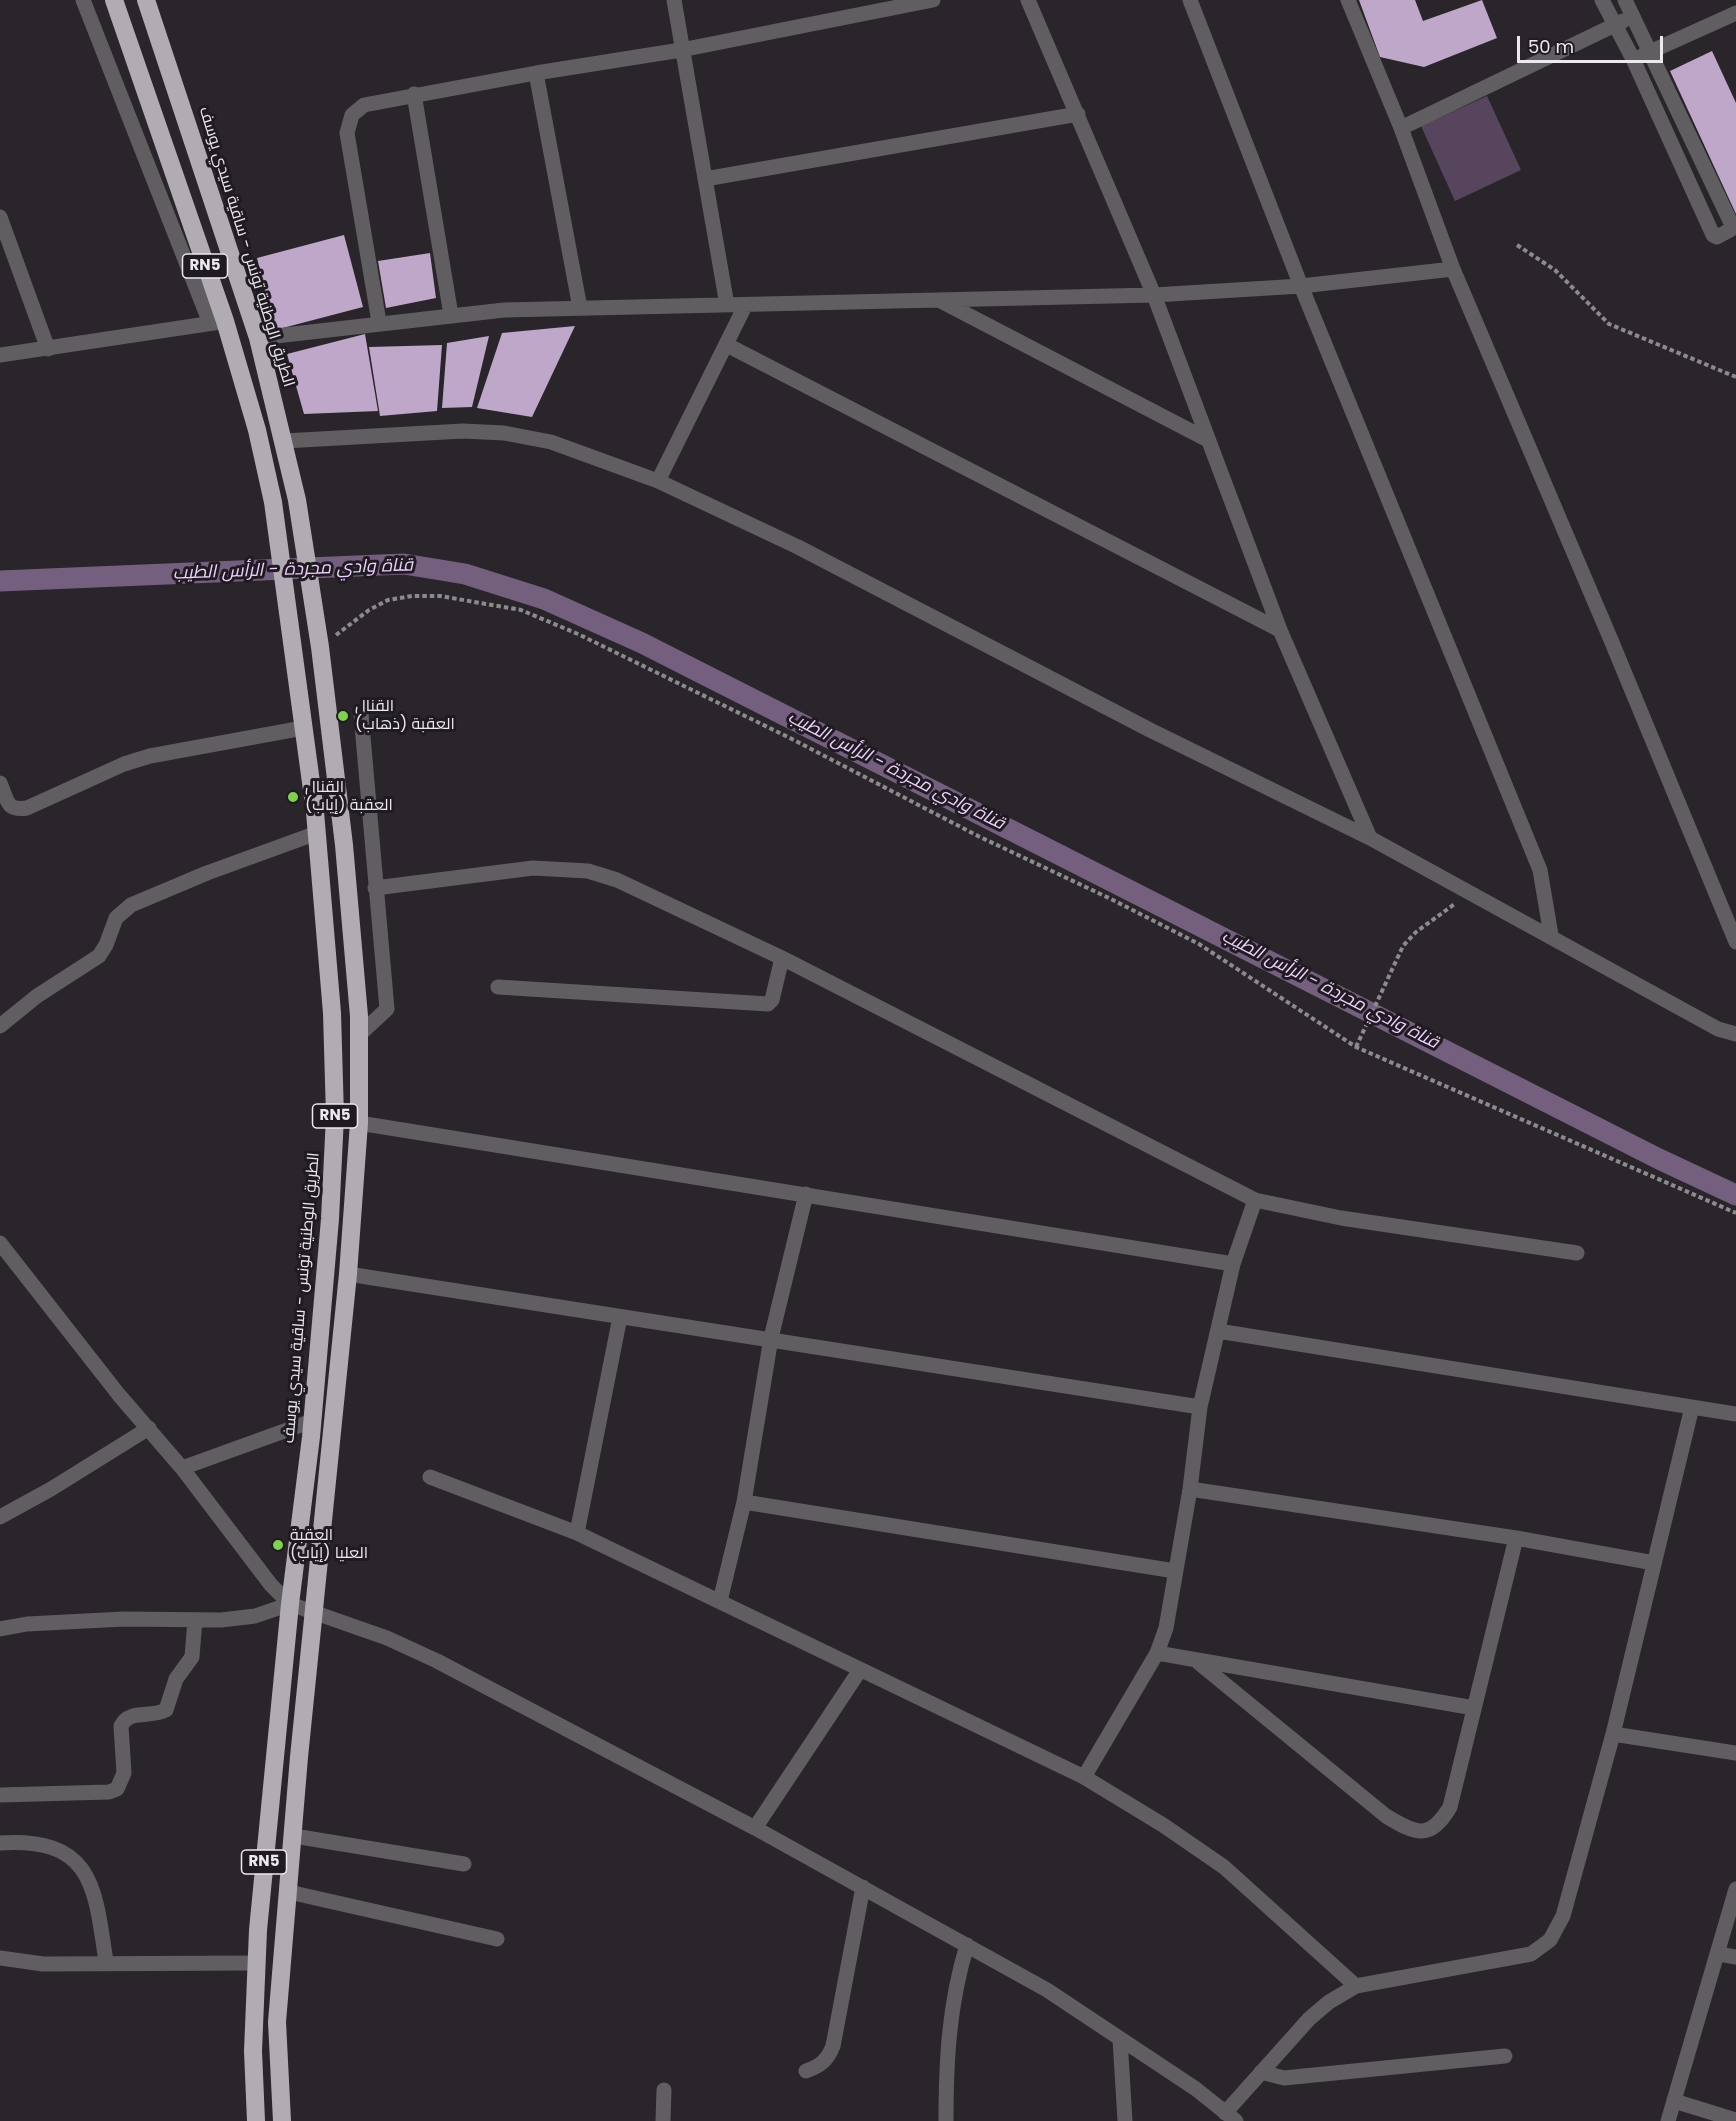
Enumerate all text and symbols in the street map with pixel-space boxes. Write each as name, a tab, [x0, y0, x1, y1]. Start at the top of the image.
scale bar	[1520, 24, 1666, 62]
text: 50 m	[1528, 34, 1574, 59]
street label: الطريق الوطنية تونس - ساقية سيدي يوسف	[194, 105, 298, 389]
road number: RN5	[182, 254, 228, 278]
water label: قناة وادي مجردة - الرأس الطيب	[173, 555, 413, 585]
place label: القنال العقبة (ذهاب)	[355, 697, 455, 735]
water label: قناة وادي مجردة - الرأس الطيب	[784, 707, 1008, 835]
marker: القنال العقبة (ذهاب)	[336, 709, 350, 723]
place label: القنال العقبة (إياب)	[305, 778, 393, 816]
marker: القنال العقبة (إياب)	[286, 790, 300, 804]
water label: قناة وادي مجردة - الرأس الطيب	[1218, 926, 1442, 1054]
road number: RN5	[312, 1104, 358, 1128]
street label: الطريق الوطنية تونس - ساقية سيدي يوسف	[280, 1152, 324, 1444]
place label: العقبة العليا (إياب)	[290, 1526, 368, 1564]
marker: العقبة العليا (إياب)	[271, 1538, 285, 1552]
road number: RN5	[242, 1850, 286, 1874]

